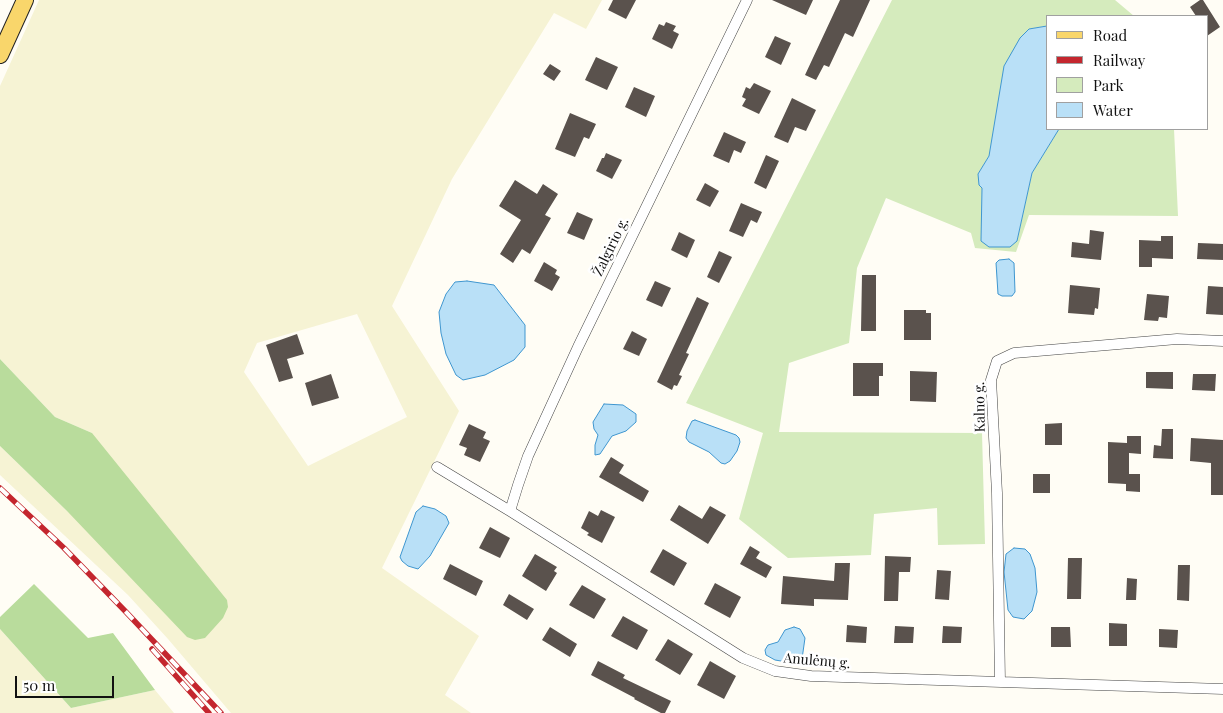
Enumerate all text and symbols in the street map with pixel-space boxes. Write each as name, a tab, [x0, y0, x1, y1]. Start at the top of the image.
legend	[1046, 15, 1208, 130]
text: Road	[1093, 25, 1127, 45]
text: Railway	[1093, 50, 1145, 70]
text: Park	[1093, 75, 1124, 95]
text: Water	[1093, 100, 1133, 120]
street label: Žalgirio g.	[590, 215, 632, 279]
street label: Kalno g.	[971, 382, 989, 432]
street label: Anulėnų g.	[783, 650, 851, 672]
scale bar	[18, 666, 116, 698]
text: 50 m	[23, 675, 55, 695]

